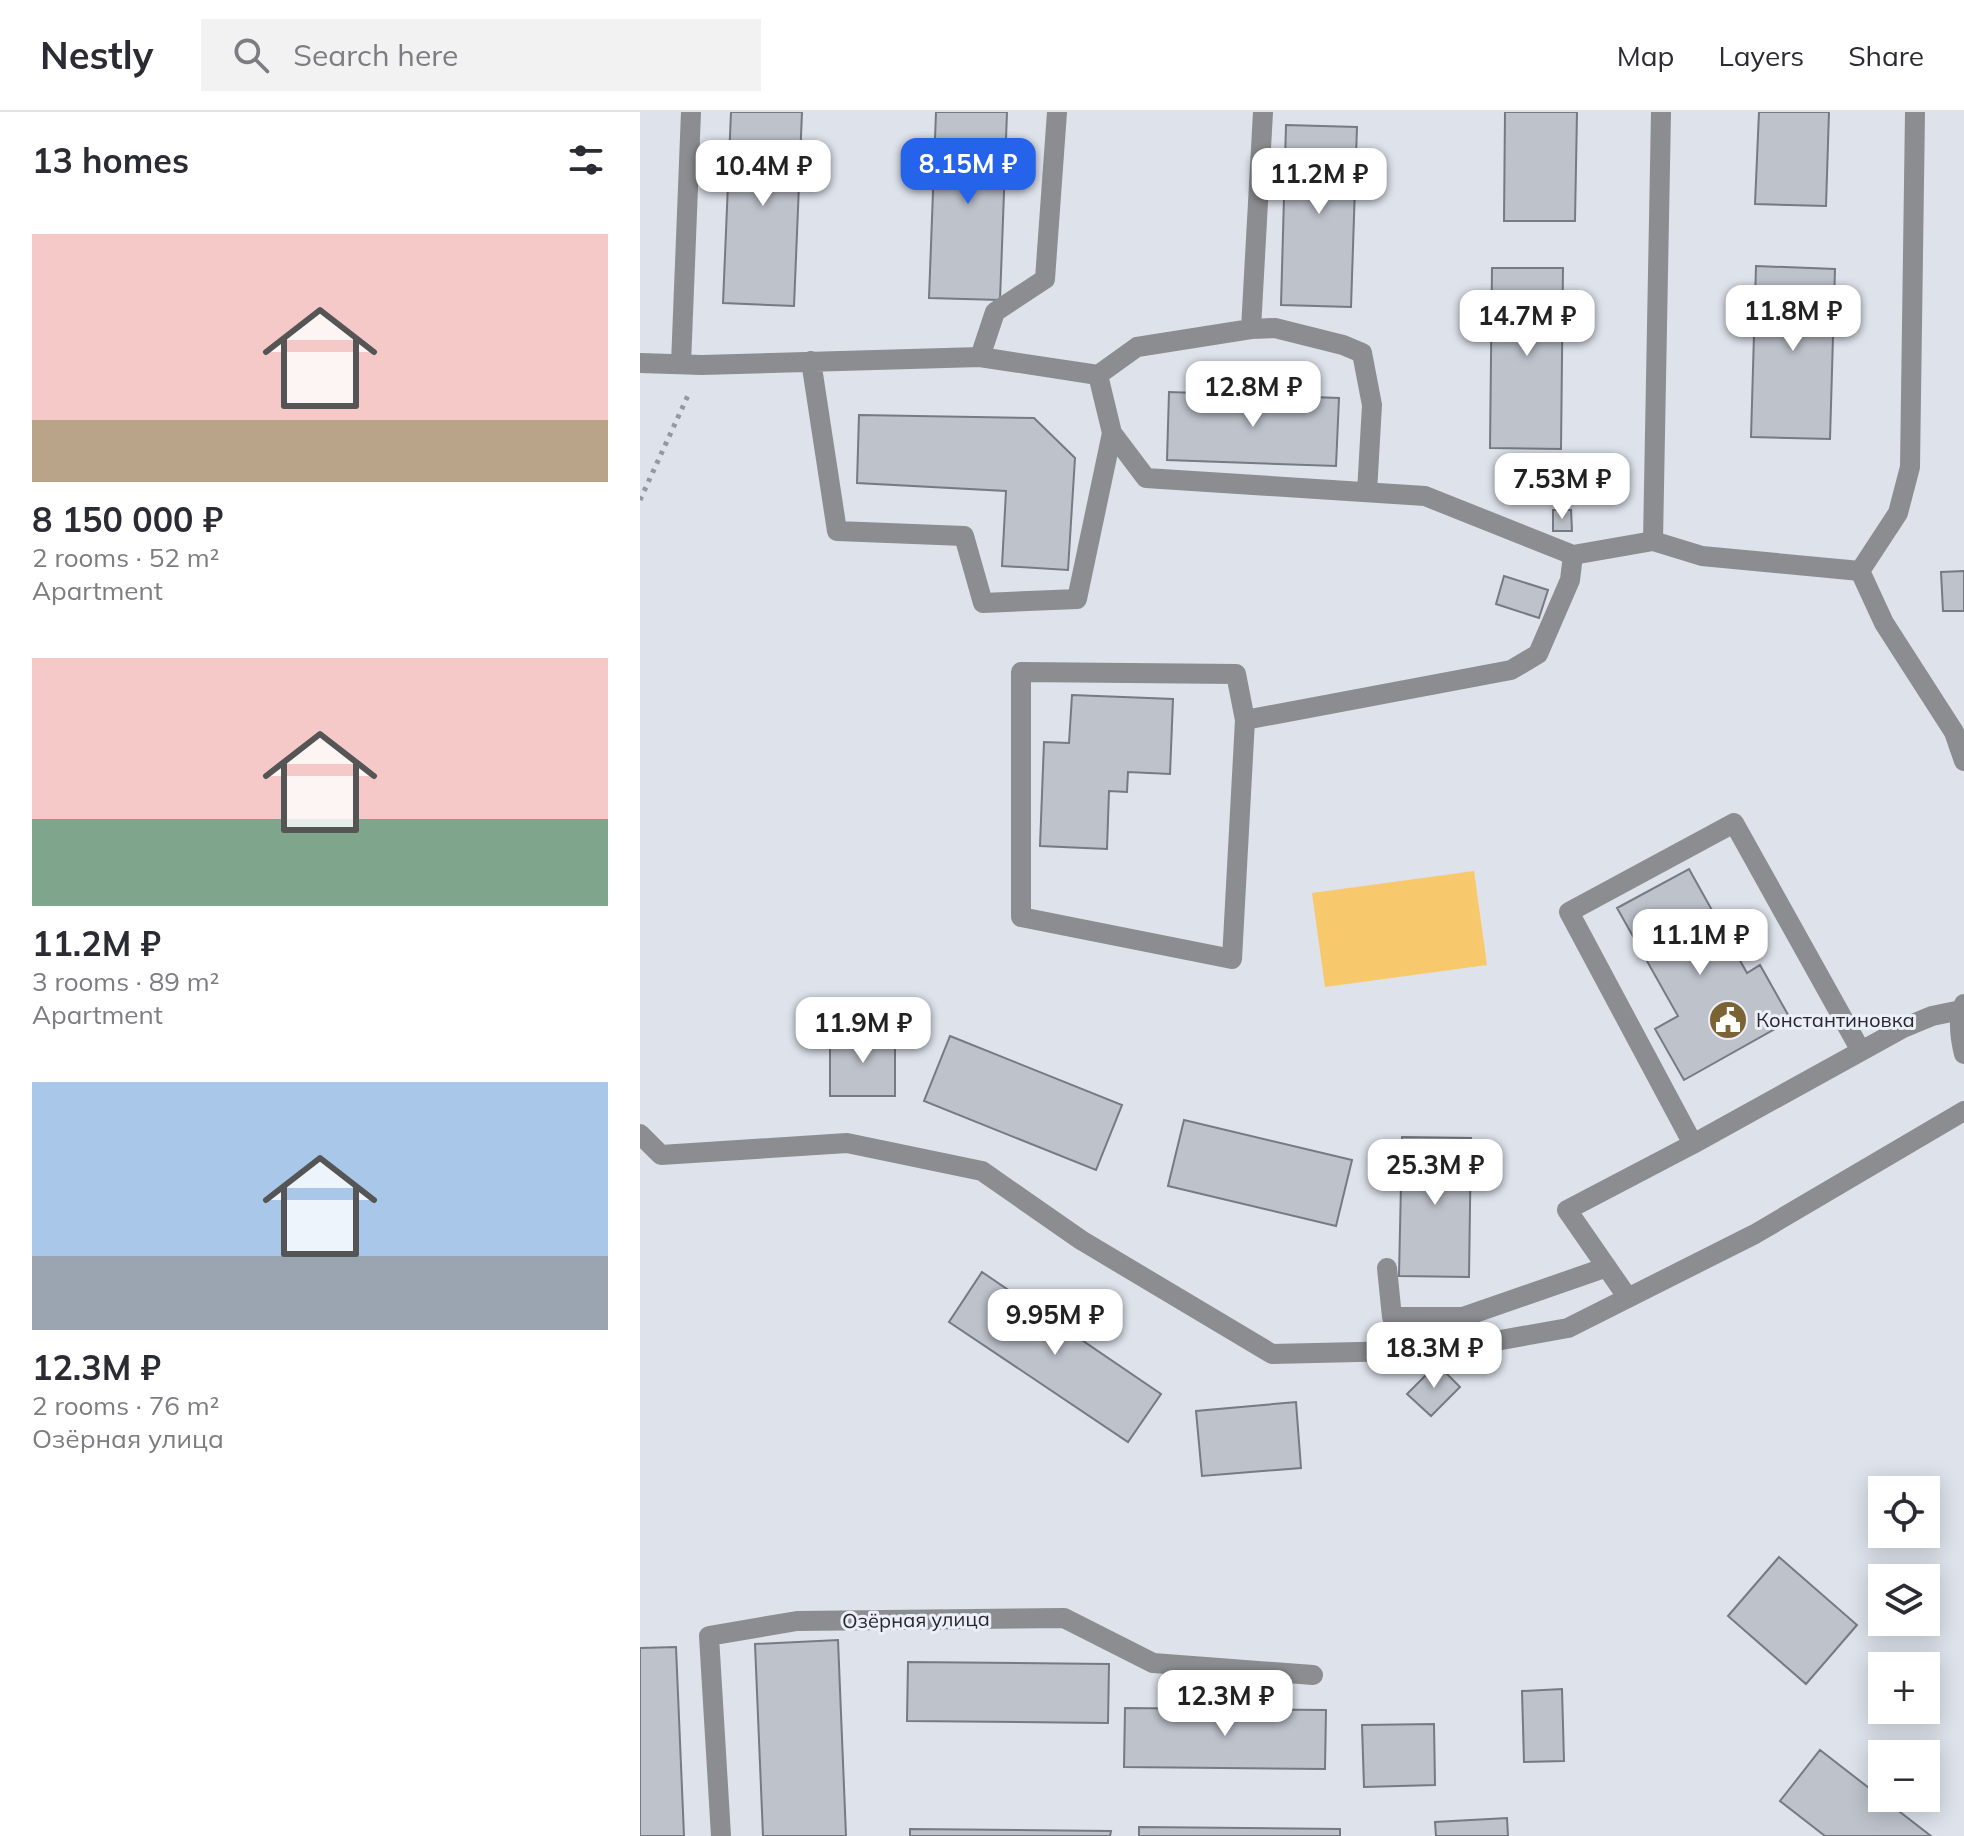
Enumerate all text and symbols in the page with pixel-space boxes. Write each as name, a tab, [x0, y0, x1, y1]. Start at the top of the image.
search box	[201, 19, 761, 91]
text: Nestly	[40, 31, 153, 79]
icon: search	[229, 33, 273, 77]
text: Search here	[293, 36, 458, 74]
text: Map	[1617, 38, 1674, 73]
text: Layers	[1718, 38, 1804, 73]
text: Share	[1848, 38, 1924, 73]
icon: filters	[564, 138, 608, 182]
pin: 8.15M ₽	[894, 138, 1042, 206]
text: 13 homes	[32, 139, 189, 182]
pin: 10.4M ₽	[689, 140, 837, 208]
text: 8.15M ₽	[919, 147, 1017, 180]
pin: 11.2M ₽	[1245, 148, 1393, 216]
text: 10.4M ₽	[714, 149, 812, 182]
text: 11.2M ₽	[1270, 157, 1368, 190]
pin: 11.8M ₽	[1719, 285, 1867, 353]
icon: home	[248, 286, 392, 430]
pin: 14.7M ₽	[1453, 290, 1601, 358]
text: 11.8M ₽	[1744, 294, 1842, 327]
text: 14.7M ₽	[1478, 299, 1576, 332]
pin: 12.8M ₽	[1179, 361, 1327, 429]
text: 12.8M ₽	[1204, 370, 1302, 403]
pin: 7.53M ₽	[1488, 453, 1636, 521]
text: 7.53M ₽	[1513, 462, 1611, 495]
text: 8 150 000 ₽	[32, 498, 223, 541]
text: 2 rooms · 52 m²	[32, 541, 219, 574]
text: Apartment	[32, 574, 163, 607]
icon: home	[248, 710, 392, 854]
pin: 11.1M ₽	[1626, 909, 1774, 977]
text: 11.1M ₽	[1651, 918, 1749, 951]
text: 11.2M ₽	[32, 922, 161, 965]
text: 3 rooms · 89 m²	[32, 965, 219, 998]
pin: 11.9M ₽	[789, 997, 937, 1065]
text: Apartment	[32, 998, 163, 1031]
public building icon: Константиновка	[1707, 999, 1749, 1041]
text: 11.9M ₽	[814, 1006, 912, 1039]
place label: Константиновка	[1756, 1007, 1915, 1032]
icon: home	[248, 1134, 392, 1278]
pin: 25.3M ₽	[1361, 1139, 1509, 1207]
text: 25.3M ₽	[1386, 1148, 1484, 1181]
pin: 9.95M ₽	[981, 1289, 1129, 1357]
text: 9.95M ₽	[1006, 1298, 1104, 1331]
pin: 18.3M ₽	[1360, 1322, 1508, 1390]
text: 18.3M ₽	[1385, 1331, 1483, 1364]
text: 12.3M ₽	[32, 1346, 161, 1389]
text: 2 rooms · 76 m²	[32, 1389, 219, 1422]
text: Озёрная улица	[32, 1422, 224, 1455]
map controls	[1868, 1476, 1940, 1812]
button: locate	[1868, 1476, 1940, 1548]
button: layers	[1868, 1564, 1940, 1636]
street label: Озёрная улица	[842, 1606, 990, 1633]
button: +	[1868, 1652, 1940, 1724]
pin: 12.3M ₽	[1151, 1670, 1299, 1738]
text: 12.3M ₽	[1176, 1679, 1274, 1712]
button: −	[1868, 1740, 1940, 1812]

